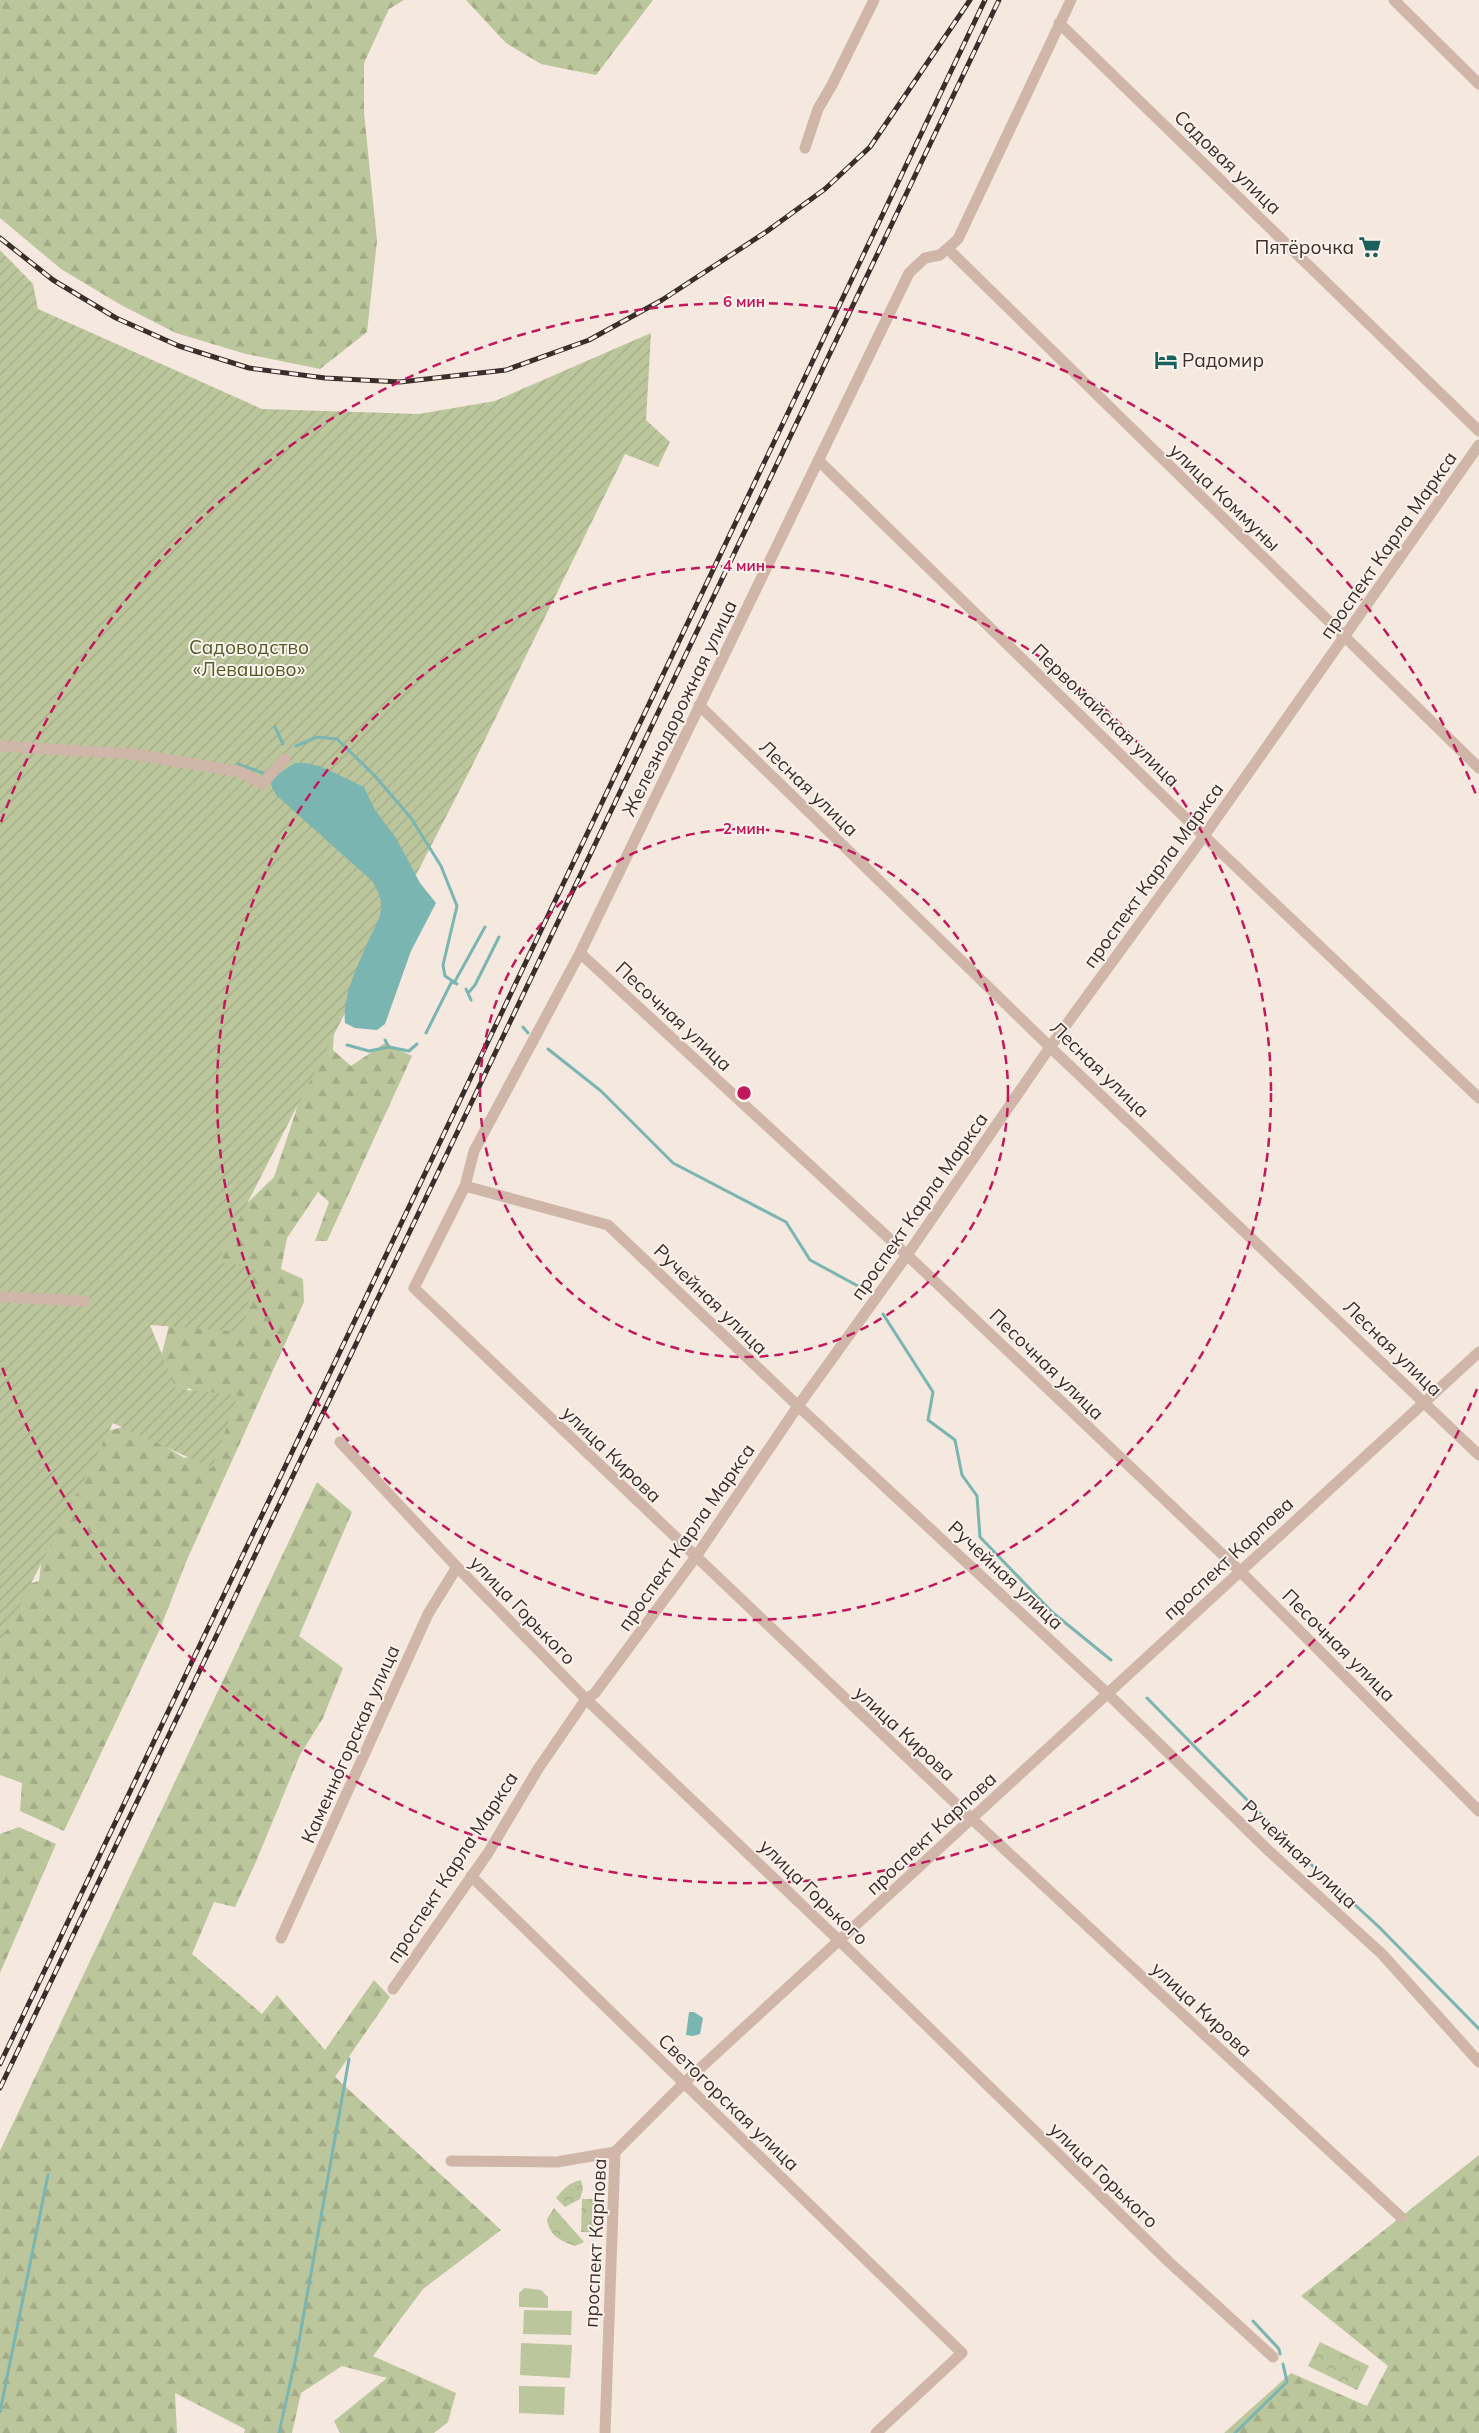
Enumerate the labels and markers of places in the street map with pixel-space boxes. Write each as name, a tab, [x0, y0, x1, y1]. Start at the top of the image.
supermarket icon: Пятёрочка	[1357, 234, 1383, 260]
place label: Пятёрочка	[1255, 235, 1354, 259]
hotel icon: Радомир	[1153, 347, 1179, 373]
place label: Радомир	[1182, 348, 1264, 372]
centre of rings	[735, 1084, 753, 1102]

